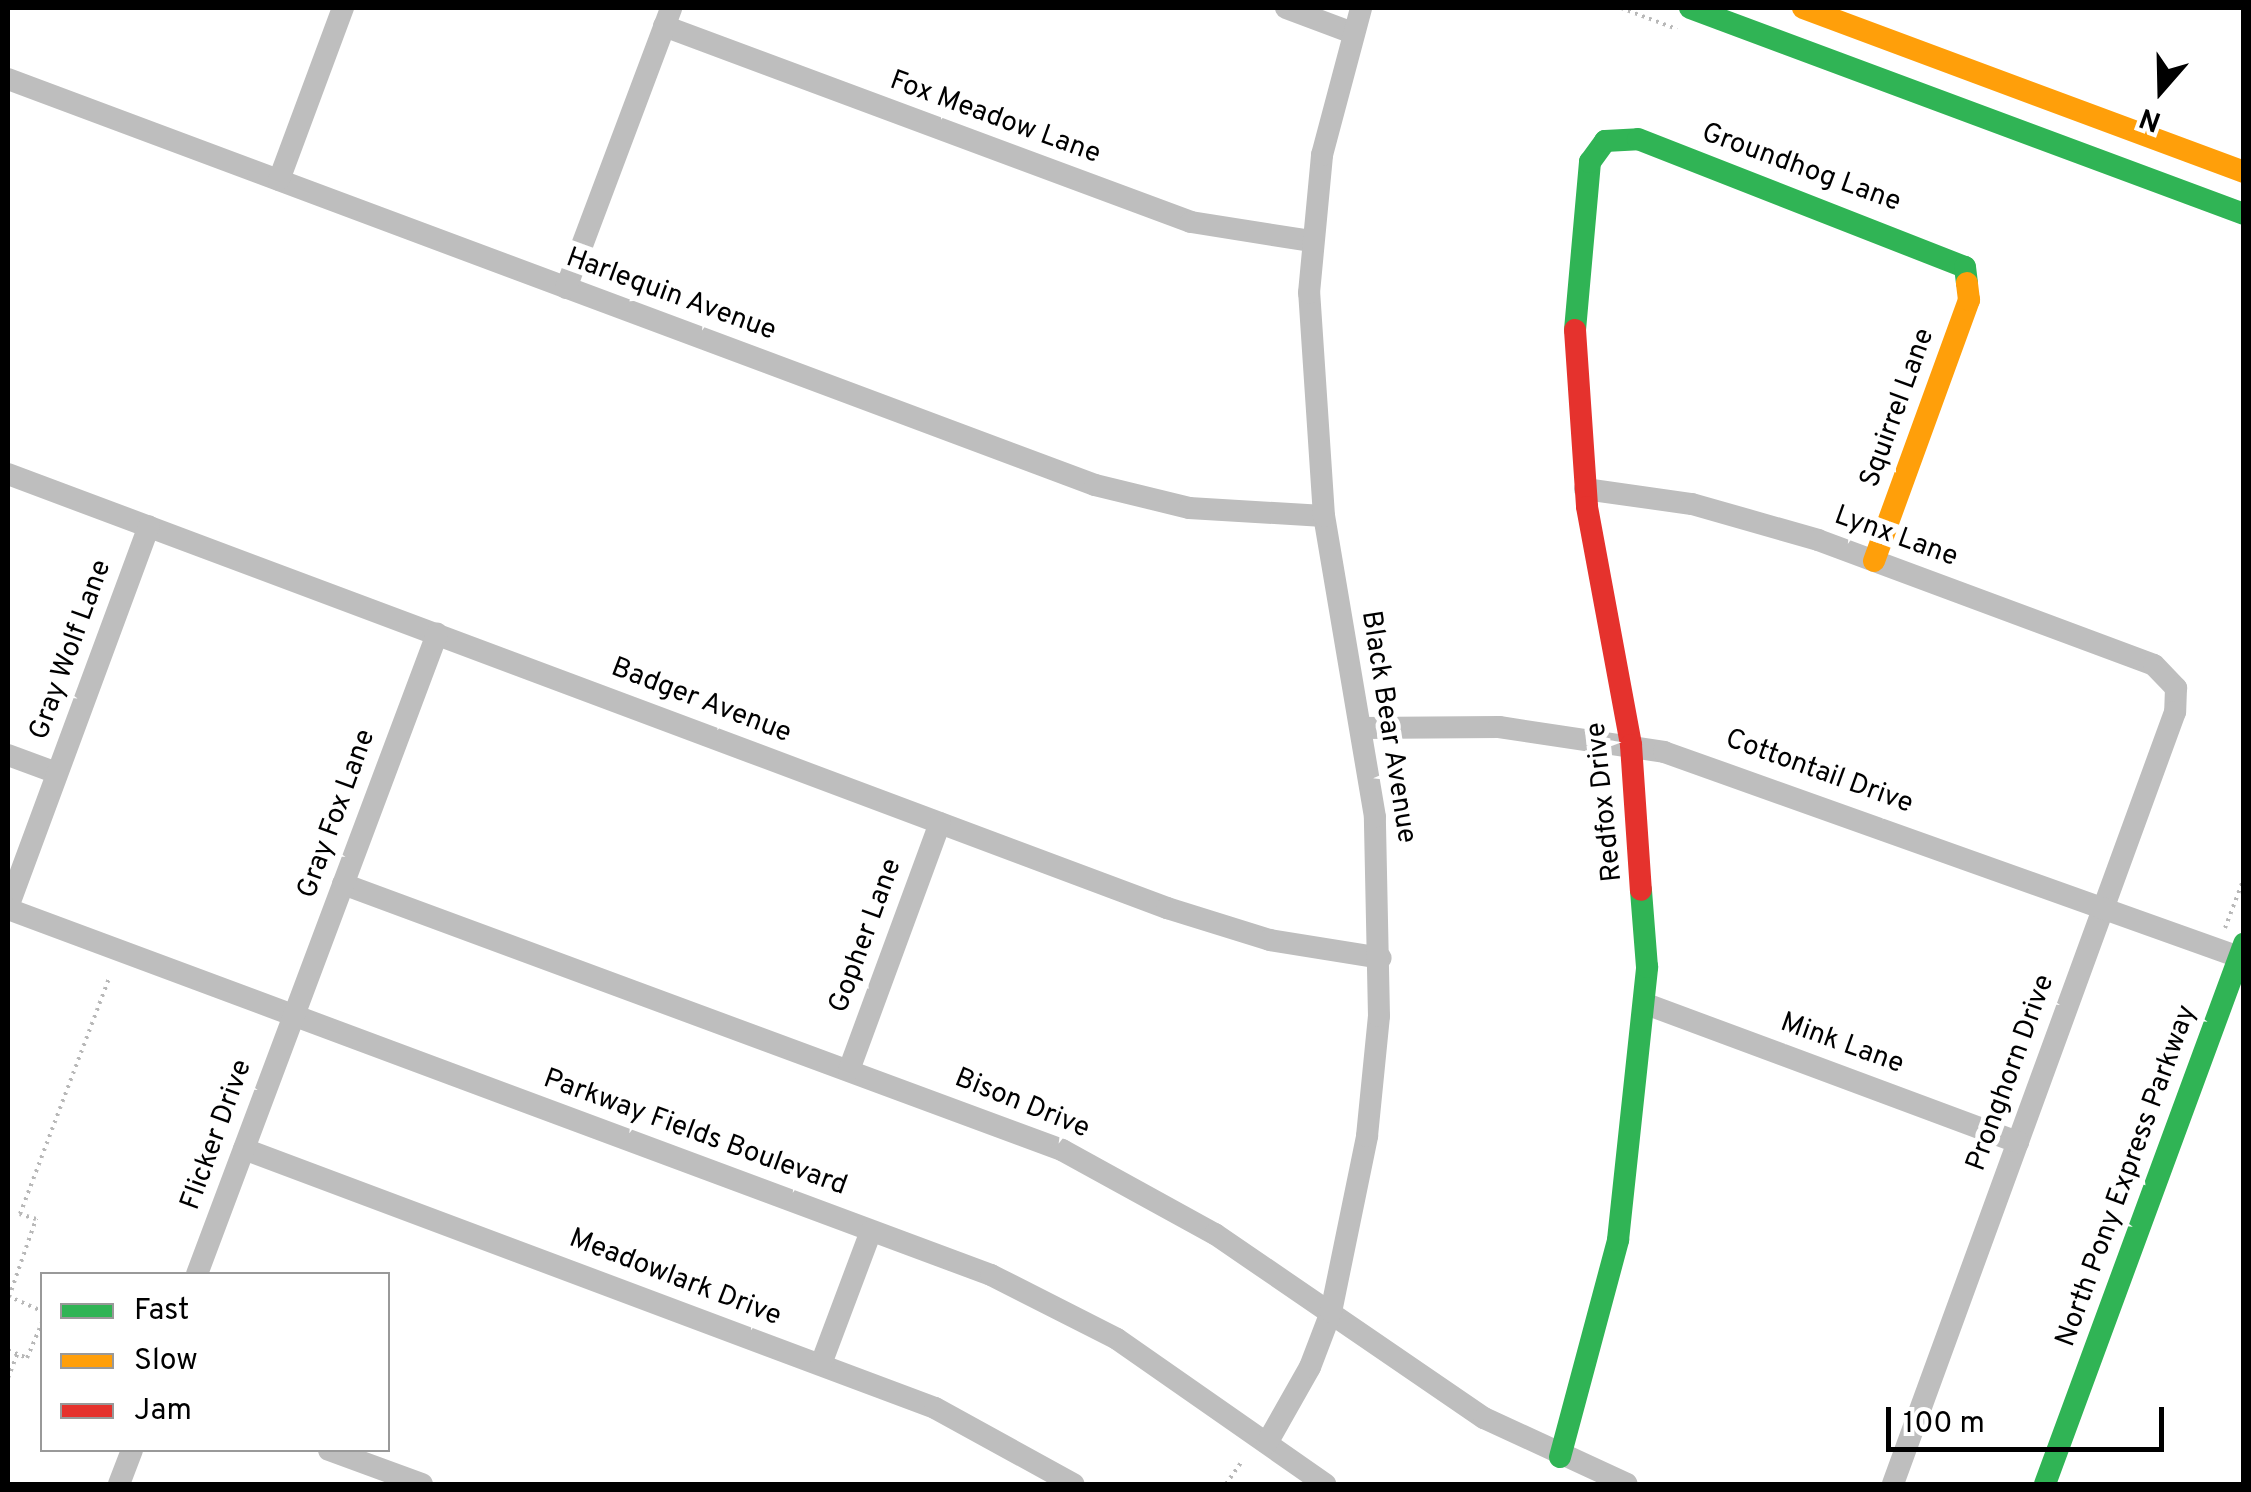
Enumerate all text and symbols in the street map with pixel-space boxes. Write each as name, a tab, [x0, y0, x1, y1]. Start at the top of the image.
north arrow	[2111, 40, 2211, 140]
street label: Fox Meadow Lane	[885, 64, 1105, 172]
text: N	[2135, 98, 2166, 139]
street label: Groundhog Lane	[1697, 116, 1905, 220]
street label: Harlequin Avenue	[561, 241, 781, 349]
street label: Squirrel Lane	[1854, 324, 1942, 492]
street label: Lynx Lane	[1830, 499, 1962, 575]
street label: Gray Wolf Lane	[23, 555, 119, 745]
street label: Black Bear Avenue	[1353, 608, 1423, 846]
street label: Badger Avenue	[606, 651, 796, 751]
street label: Redfox Drive	[1580, 721, 1630, 883]
street label: Cottontail Drive	[1721, 722, 1917, 822]
street label: Gray Fox Lane	[291, 725, 383, 903]
street label: Gopher Lane	[823, 854, 909, 1018]
street label: Pronghorn Drive	[1960, 970, 2062, 1176]
street label: North Pony Express Parkway	[2049, 1001, 2205, 1351]
street label: Mink Lane	[1776, 1006, 1908, 1082]
street label: Flicker Drive	[174, 1055, 260, 1215]
street label: Parkway Fields Boulevard	[539, 1062, 851, 1204]
street label: Bison Drive	[950, 1062, 1094, 1146]
street label: Meadowlark Drive	[564, 1222, 786, 1334]
legend	[40, 1272, 390, 1452]
text: Fast	[134, 1293, 189, 1330]
text: Slow	[134, 1343, 198, 1380]
scale bar	[1891, 1387, 2168, 1449]
text: Jam	[134, 1393, 192, 1430]
text: 100 m	[1903, 1406, 1985, 1443]

